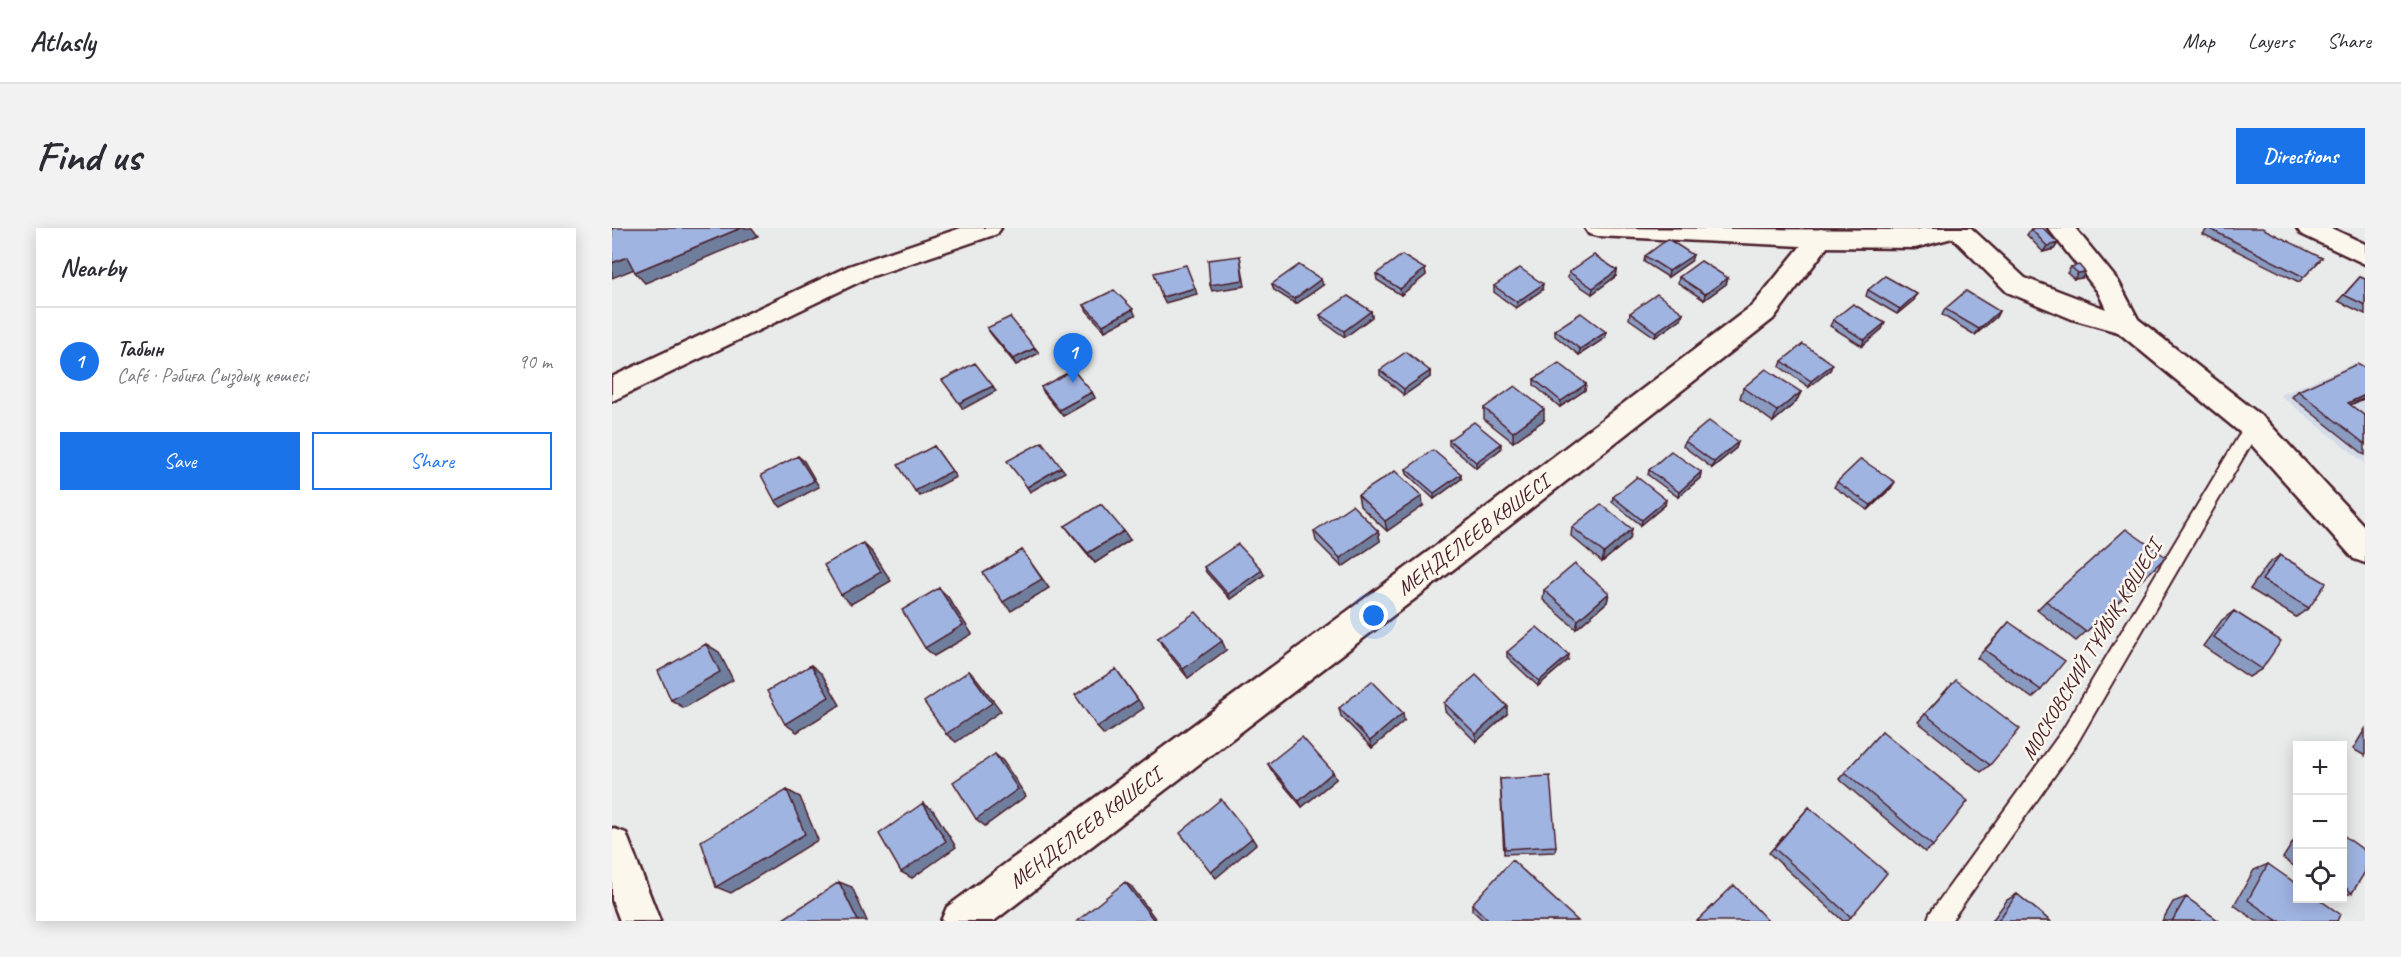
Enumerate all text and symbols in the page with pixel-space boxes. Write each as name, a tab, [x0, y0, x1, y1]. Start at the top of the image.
text: Atlasly	[30, 24, 95, 59]
text: Map	[2182, 28, 2215, 54]
text: Layers	[2248, 28, 2294, 54]
text: Share	[2327, 28, 2371, 54]
button: Directions	[2236, 128, 2365, 184]
text: Find us	[36, 130, 141, 183]
text: Nearby	[60, 251, 125, 284]
pin: 1	[1054, 334, 1092, 383]
text: Табын	[117, 335, 163, 363]
text: 1	[75, 349, 84, 374]
text: 90 m	[518, 349, 552, 374]
text: Café · Рәбиға Сыздық көшесі	[117, 363, 308, 388]
button: Save	[60, 432, 300, 490]
button: Share	[312, 432, 552, 490]
street label: МЕНДЕЛЕЕВ КӨШЕСІ	[1392, 466, 1558, 601]
street label: МОСКОВСКИЙ ТҰЙЫҚ КӨШЕСІ	[2015, 532, 2169, 764]
your location	[1359, 601, 1388, 630]
map controls	[2293, 741, 2347, 903]
button: +	[2293, 741, 2347, 795]
street label: МЕНДЕЛЕЕВ КӨШЕСІ	[1004, 759, 1170, 894]
button: −	[2293, 795, 2347, 849]
button: locate	[2293, 849, 2347, 903]

